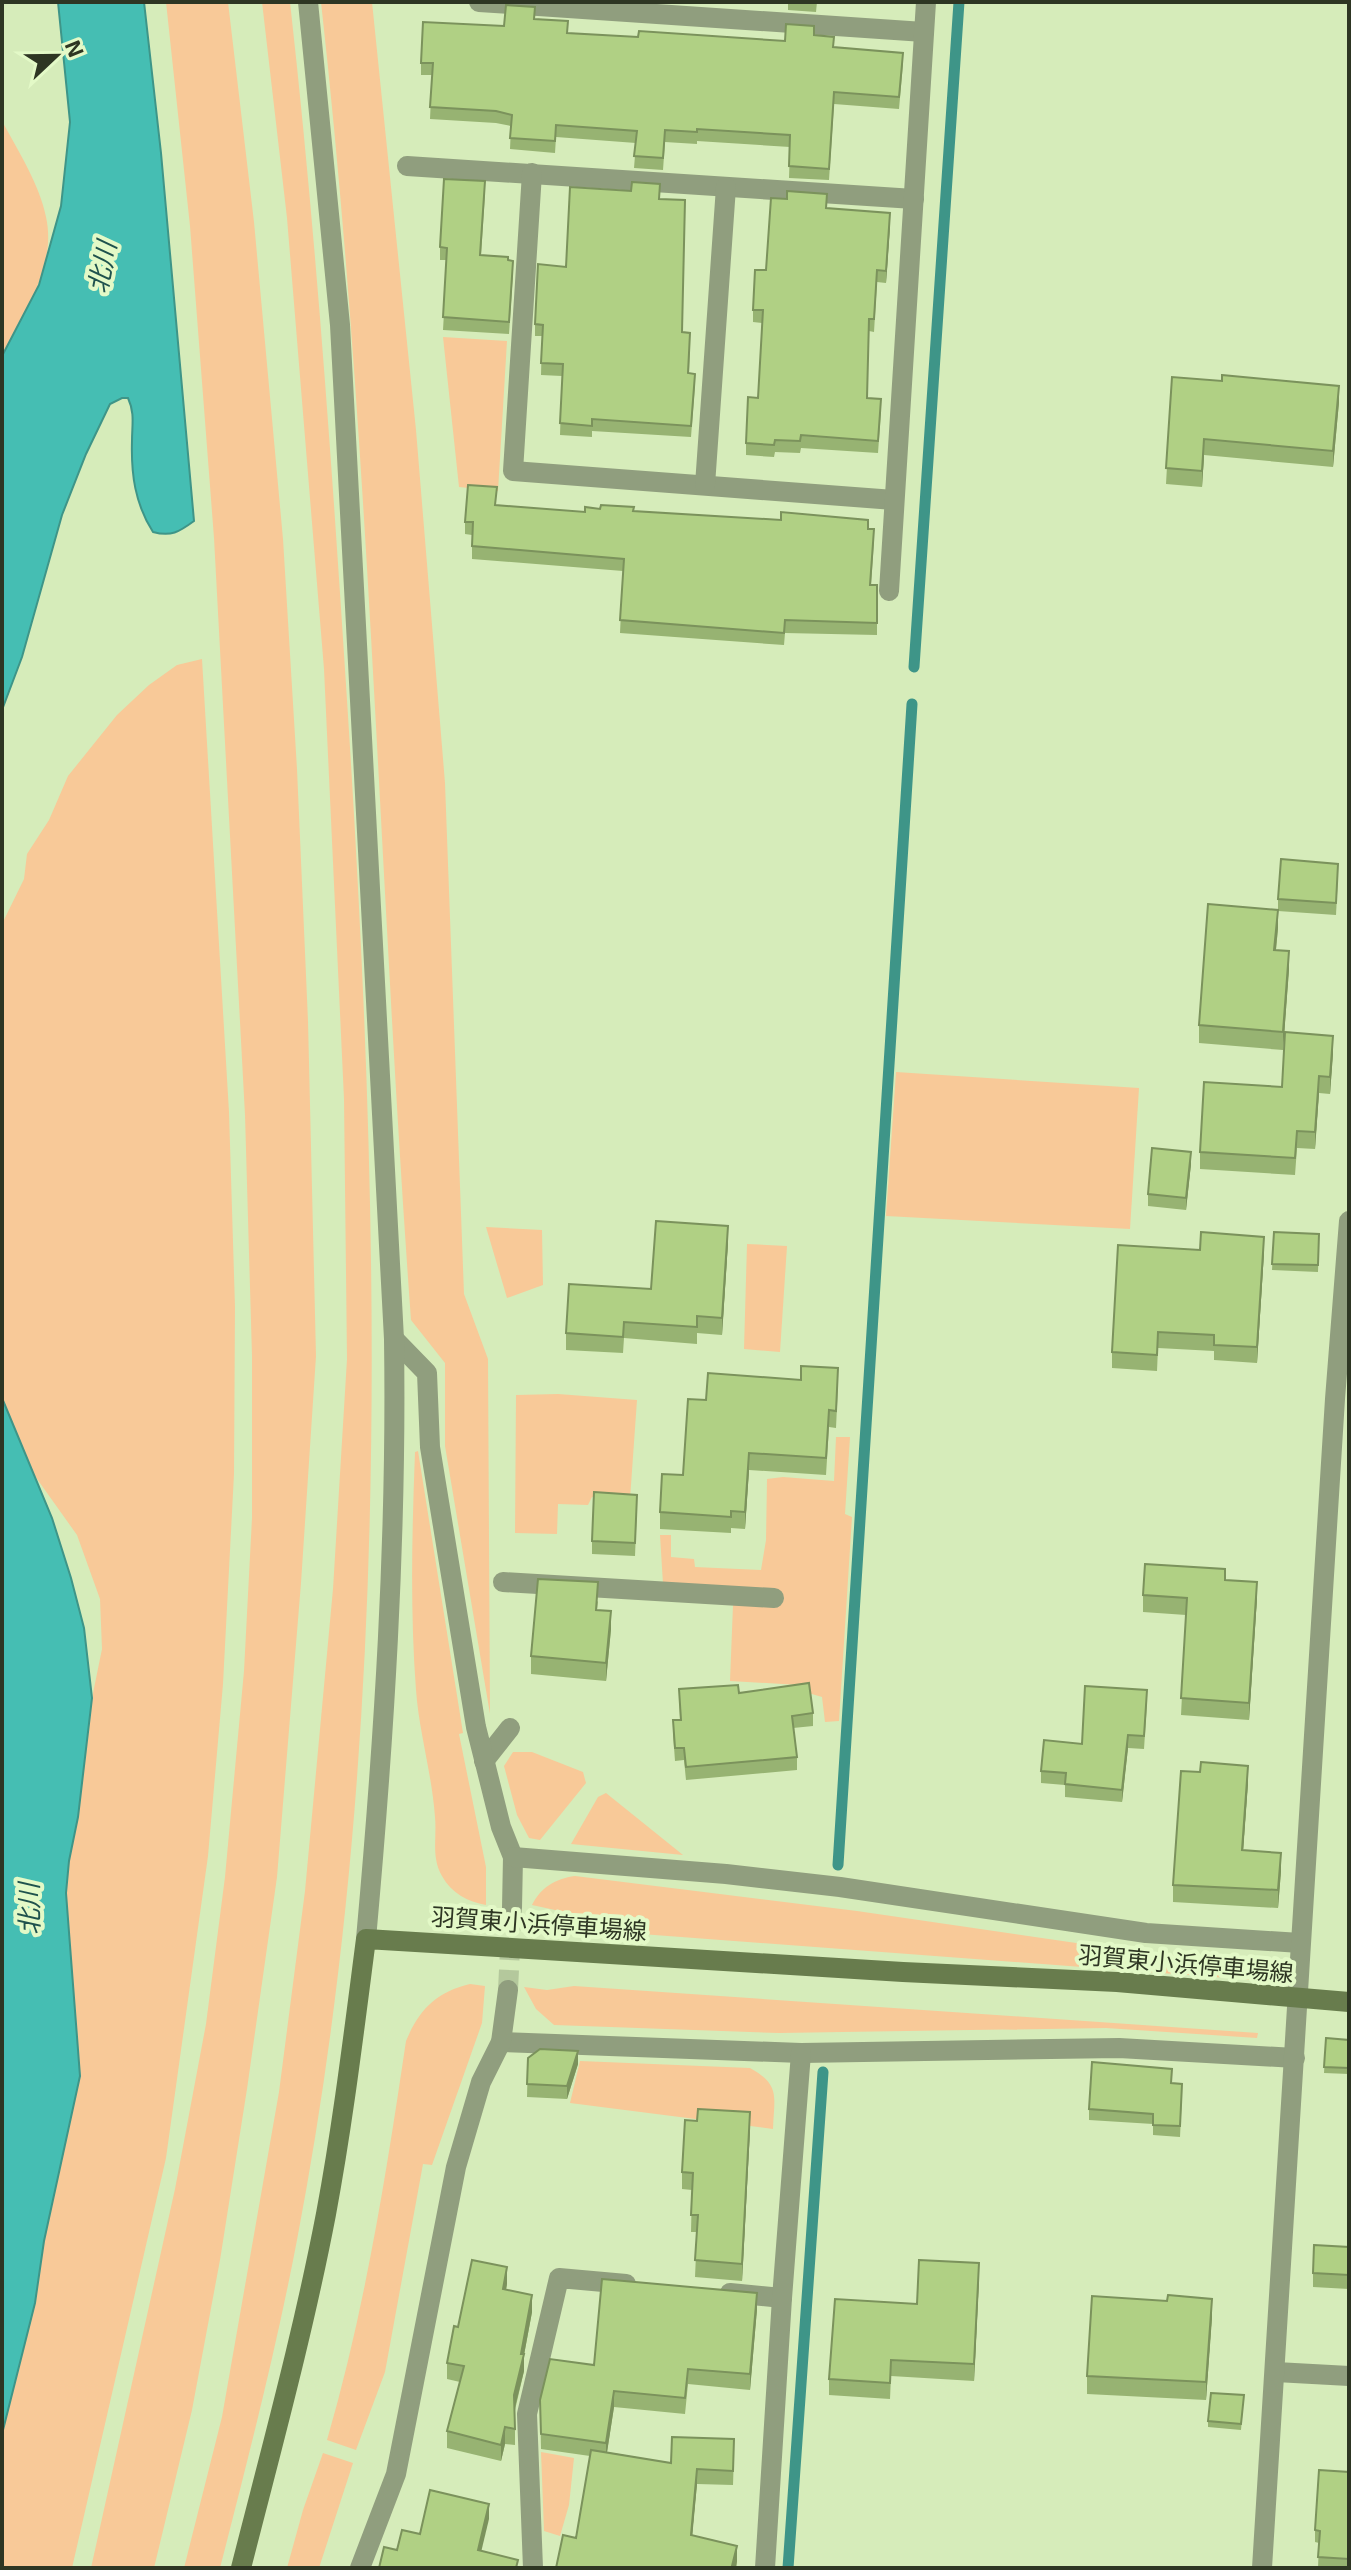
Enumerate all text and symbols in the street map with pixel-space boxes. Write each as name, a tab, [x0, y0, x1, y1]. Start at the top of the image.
north arrow	[16, 16, 96, 96]
text: N	[60, 36, 91, 60]
water label: 北川	[81, 236, 122, 295]
water label: 北川	[12, 1880, 44, 1935]
street label: 羽賀東小浜停車場線	[430, 1901, 648, 1945]
street label: 羽賀東小浜停車場線	[1077, 1939, 1295, 1987]

